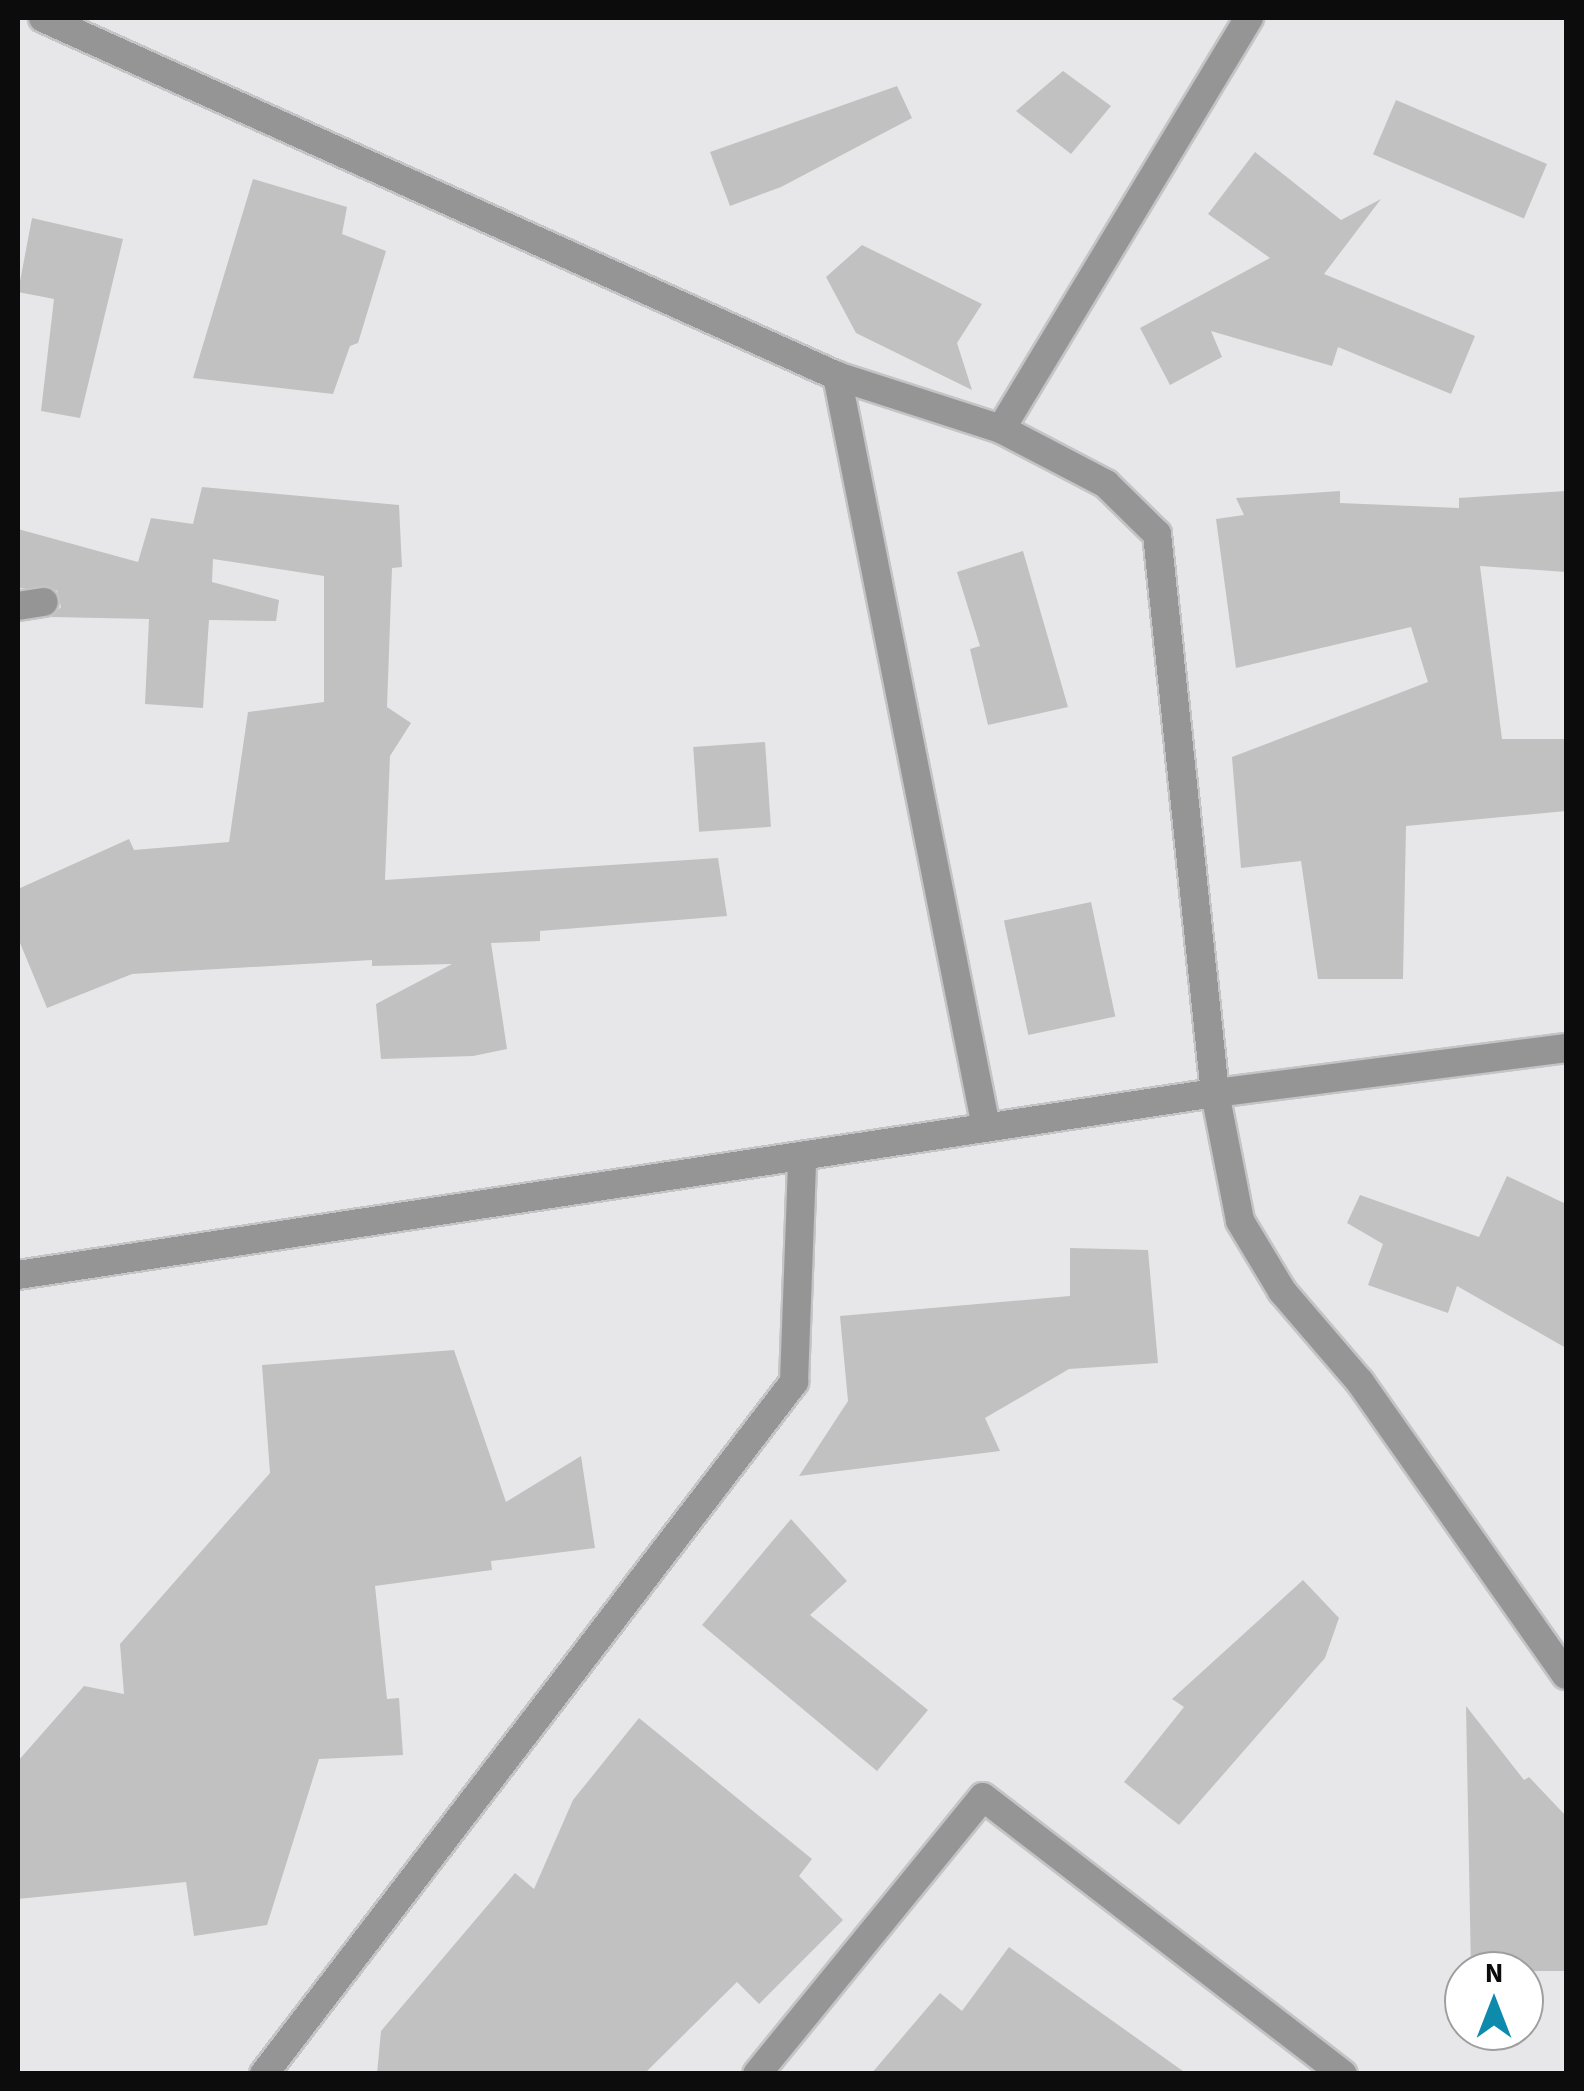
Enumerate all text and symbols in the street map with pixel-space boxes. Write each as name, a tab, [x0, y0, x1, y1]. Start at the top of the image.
north arrow	[1444, 1951, 1544, 2051]
text: N	[1485, 1953, 1503, 1993]

